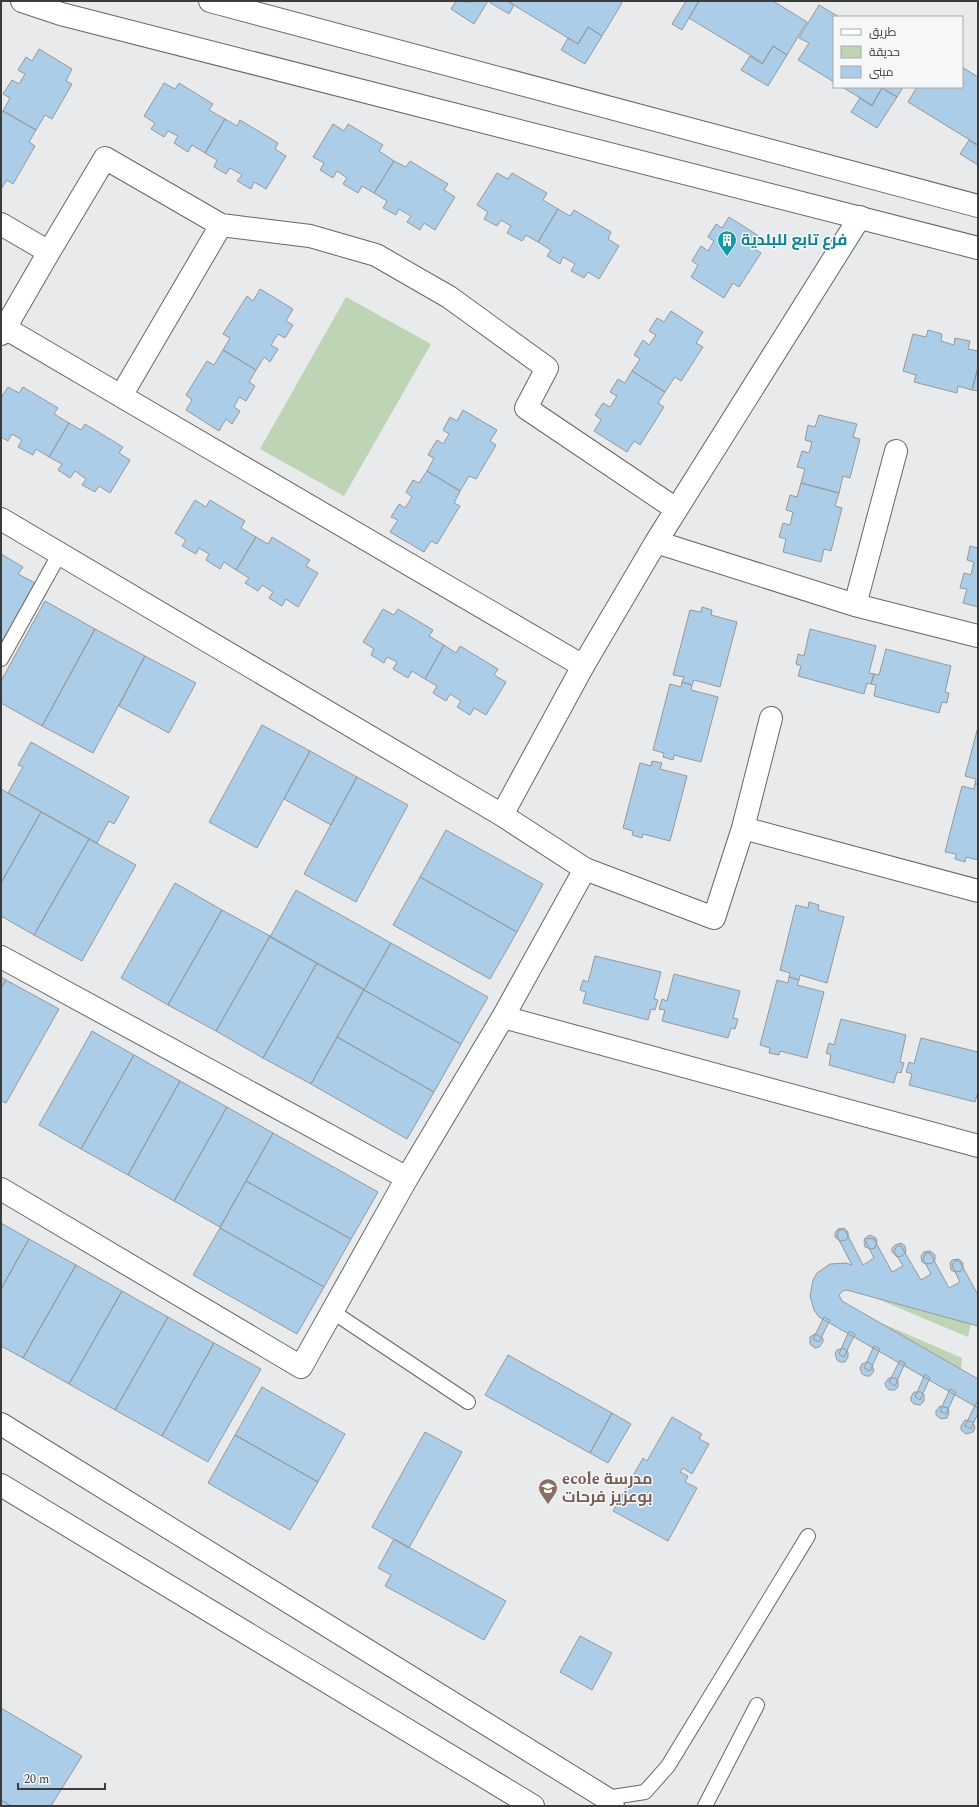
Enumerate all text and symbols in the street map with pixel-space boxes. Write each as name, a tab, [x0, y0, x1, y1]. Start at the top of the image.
legend	[833, 16, 963, 88]
text: طريق	[869, 23, 897, 42]
text: حديقة	[869, 43, 900, 62]
text: مبنى	[869, 63, 894, 82]
place label: فرع تابع للبلدية	[741, 228, 847, 252]
building icon: فرع تابع للبلدية	[716, 229, 738, 257]
place label: ecole مدرسة بوعزيز فرحات	[562, 1467, 653, 1509]
school or university icon: ecole مدرسة بوعزيز فرحات	[537, 1477, 559, 1505]
scale bar	[18, 1765, 105, 1791]
text: 20 m	[24, 1770, 49, 1789]

